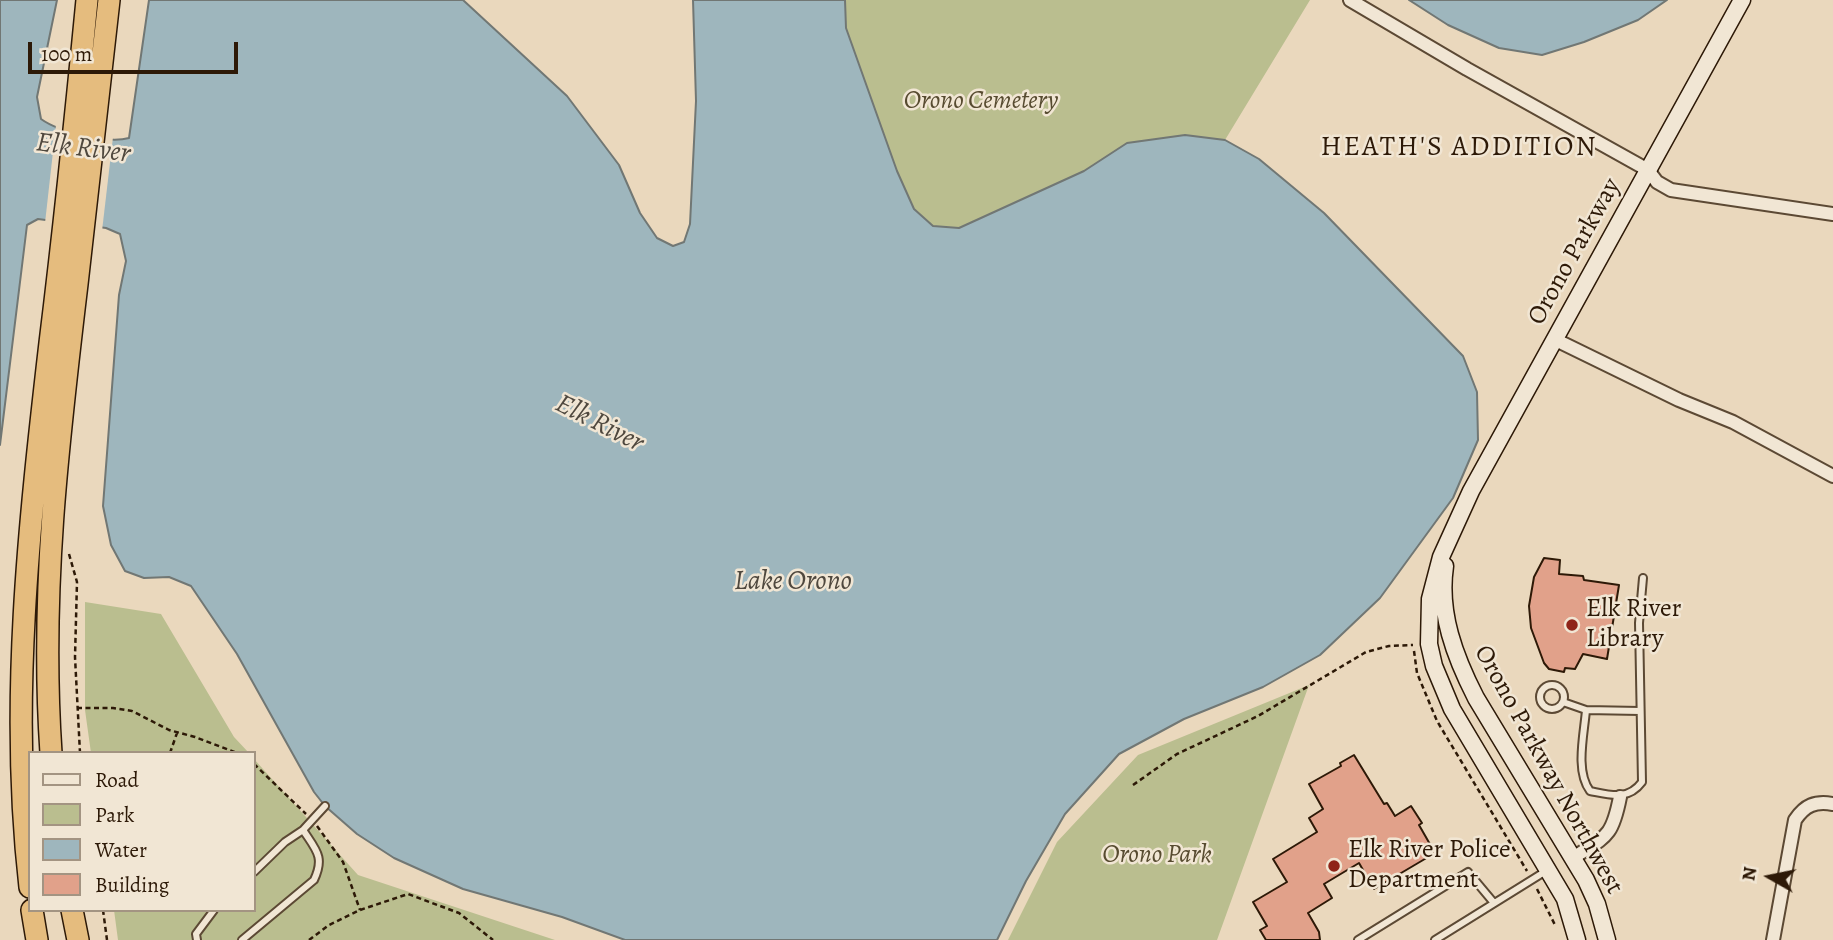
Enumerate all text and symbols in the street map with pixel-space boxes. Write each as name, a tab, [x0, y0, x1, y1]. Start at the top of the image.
scale bar	[32, 28, 242, 72]
text: 100 m	[41, 40, 92, 68]
park label: Orono Cemetery	[904, 86, 1058, 118]
water label: Elk River	[34, 127, 132, 171]
district label: HEATH'S ADDITION	[1322, 131, 1596, 165]
street label: Orono Parkway	[1522, 173, 1628, 331]
water label: Elk River	[549, 388, 649, 460]
water label: Lake Orono	[734, 565, 852, 599]
place label: Elk River Library	[1586, 594, 1681, 656]
marker: Elk River Library	[1564, 617, 1580, 633]
street label: Orono Parkway Northwest	[1467, 640, 1629, 900]
legend	[28, 751, 256, 912]
text: Road	[95, 766, 139, 794]
text: Park	[95, 801, 134, 829]
place label: Elk River Police Department	[1348, 835, 1511, 896]
text: Water	[95, 836, 147, 864]
park label: Orono Park	[1102, 840, 1212, 872]
north arrow	[1735, 842, 1805, 912]
marker: Elk River Police Department	[1326, 858, 1342, 874]
text: N	[1735, 865, 1763, 883]
text: Building	[95, 871, 169, 899]

